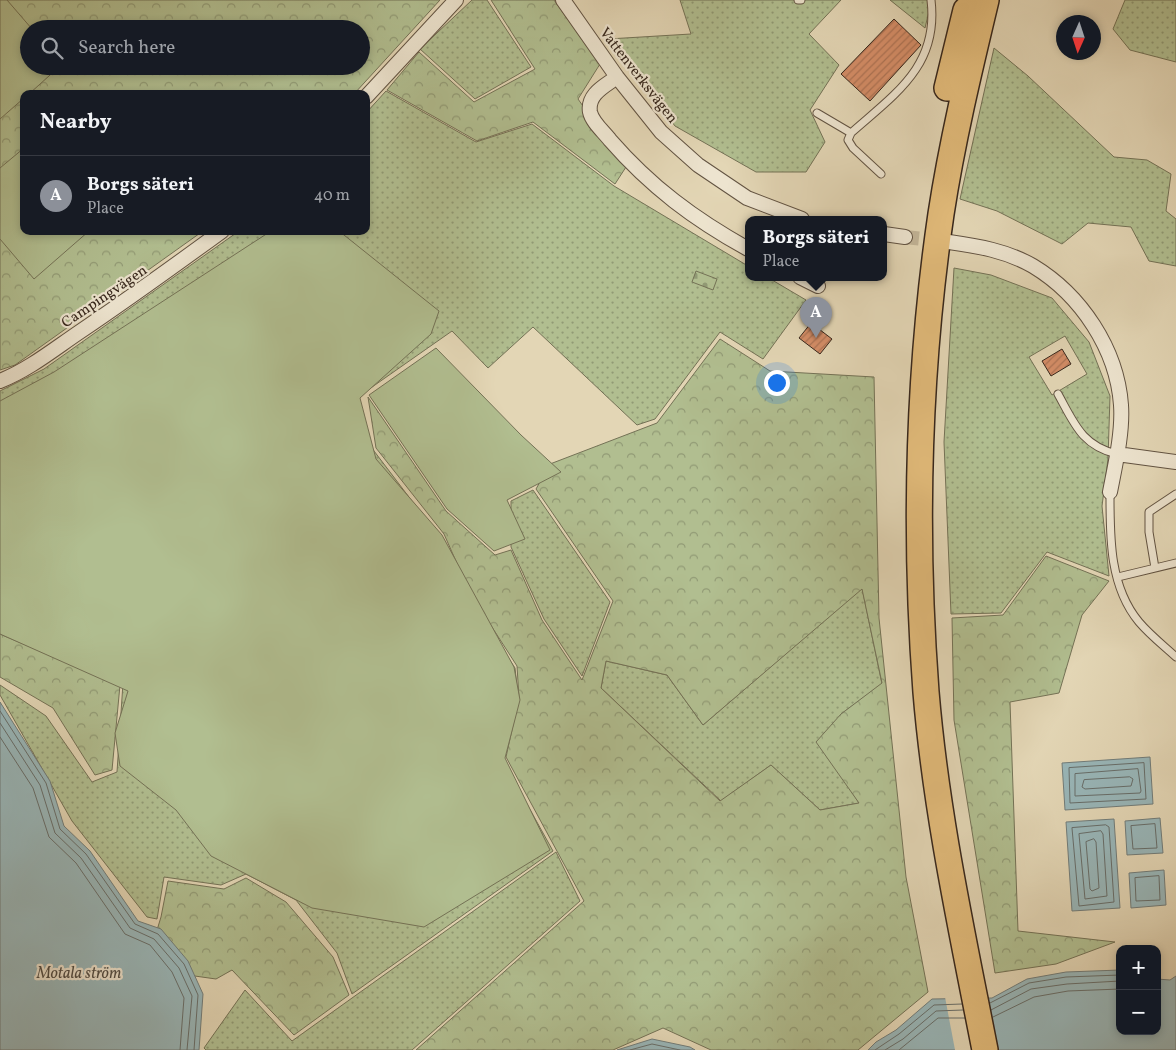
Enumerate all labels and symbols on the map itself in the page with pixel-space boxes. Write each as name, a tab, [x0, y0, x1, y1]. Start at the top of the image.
north arrow	[1056, 15, 1101, 60]
street label: Vattenverksvägen	[594, 24, 682, 128]
street label: Campingvägen	[58, 261, 152, 334]
pin: A	[800, 297, 832, 338]
your location	[764, 370, 790, 396]
water label: Motala ström	[36, 963, 121, 985]

